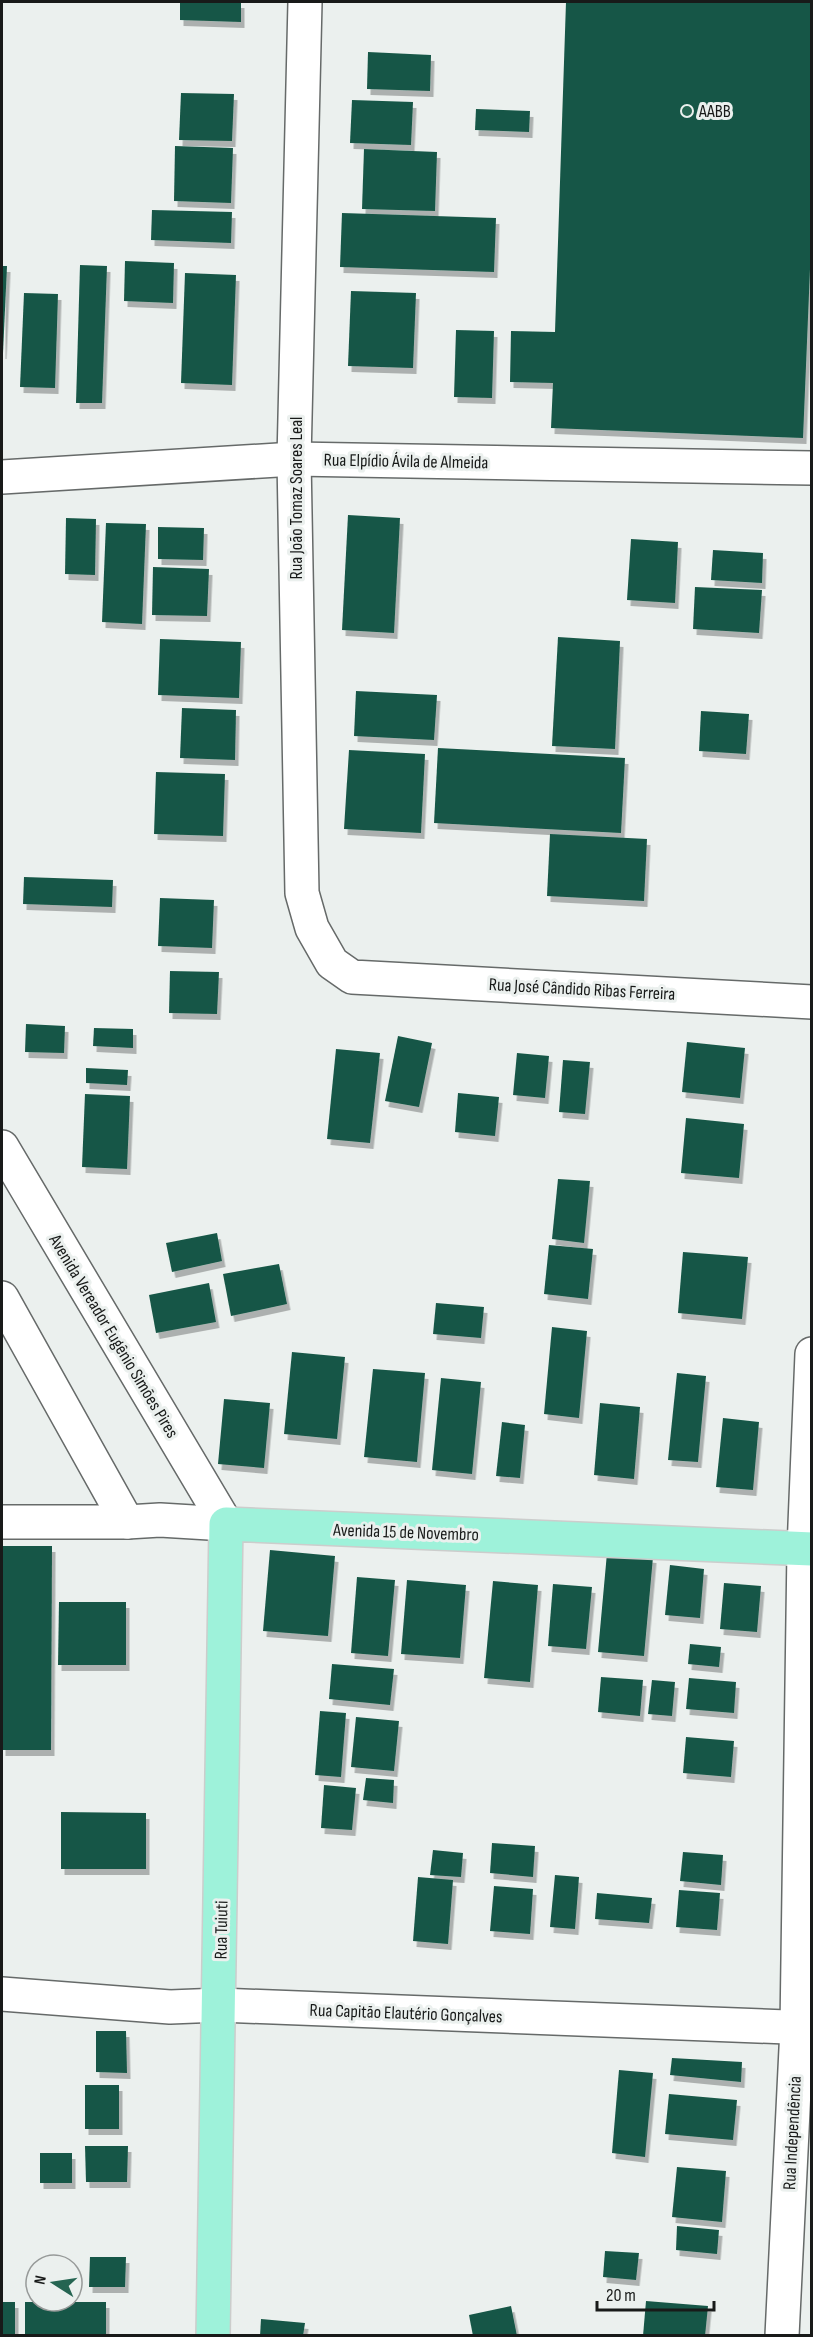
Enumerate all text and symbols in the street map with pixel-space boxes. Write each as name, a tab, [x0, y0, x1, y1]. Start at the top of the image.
place label: AABB	[698, 101, 731, 122]
marker: AABB	[680, 104, 694, 118]
street label: Rua João Tomaz Soares Leal	[286, 417, 307, 579]
street label: Rua Elpídio Ávila de Almeida	[323, 450, 489, 473]
street label: Rua José Cândido Ribas Ferreira	[488, 974, 676, 1005]
street label: Avenida Vereador Eugênio Simões Pires	[44, 1230, 183, 1442]
street label: Avenida 15 de Novembro	[332, 1519, 479, 1546]
street label: Rua Tuiuti	[210, 1900, 233, 1960]
street label: Rua Capitão Elautério Gonçalves	[309, 2000, 503, 2027]
street label: Rua Independência	[779, 2075, 806, 2191]
north arrow	[24, 2253, 84, 2313]
text: N	[31, 2274, 51, 2286]
scale bar	[597, 2274, 714, 2312]
text: 20 m	[606, 2285, 636, 2306]

